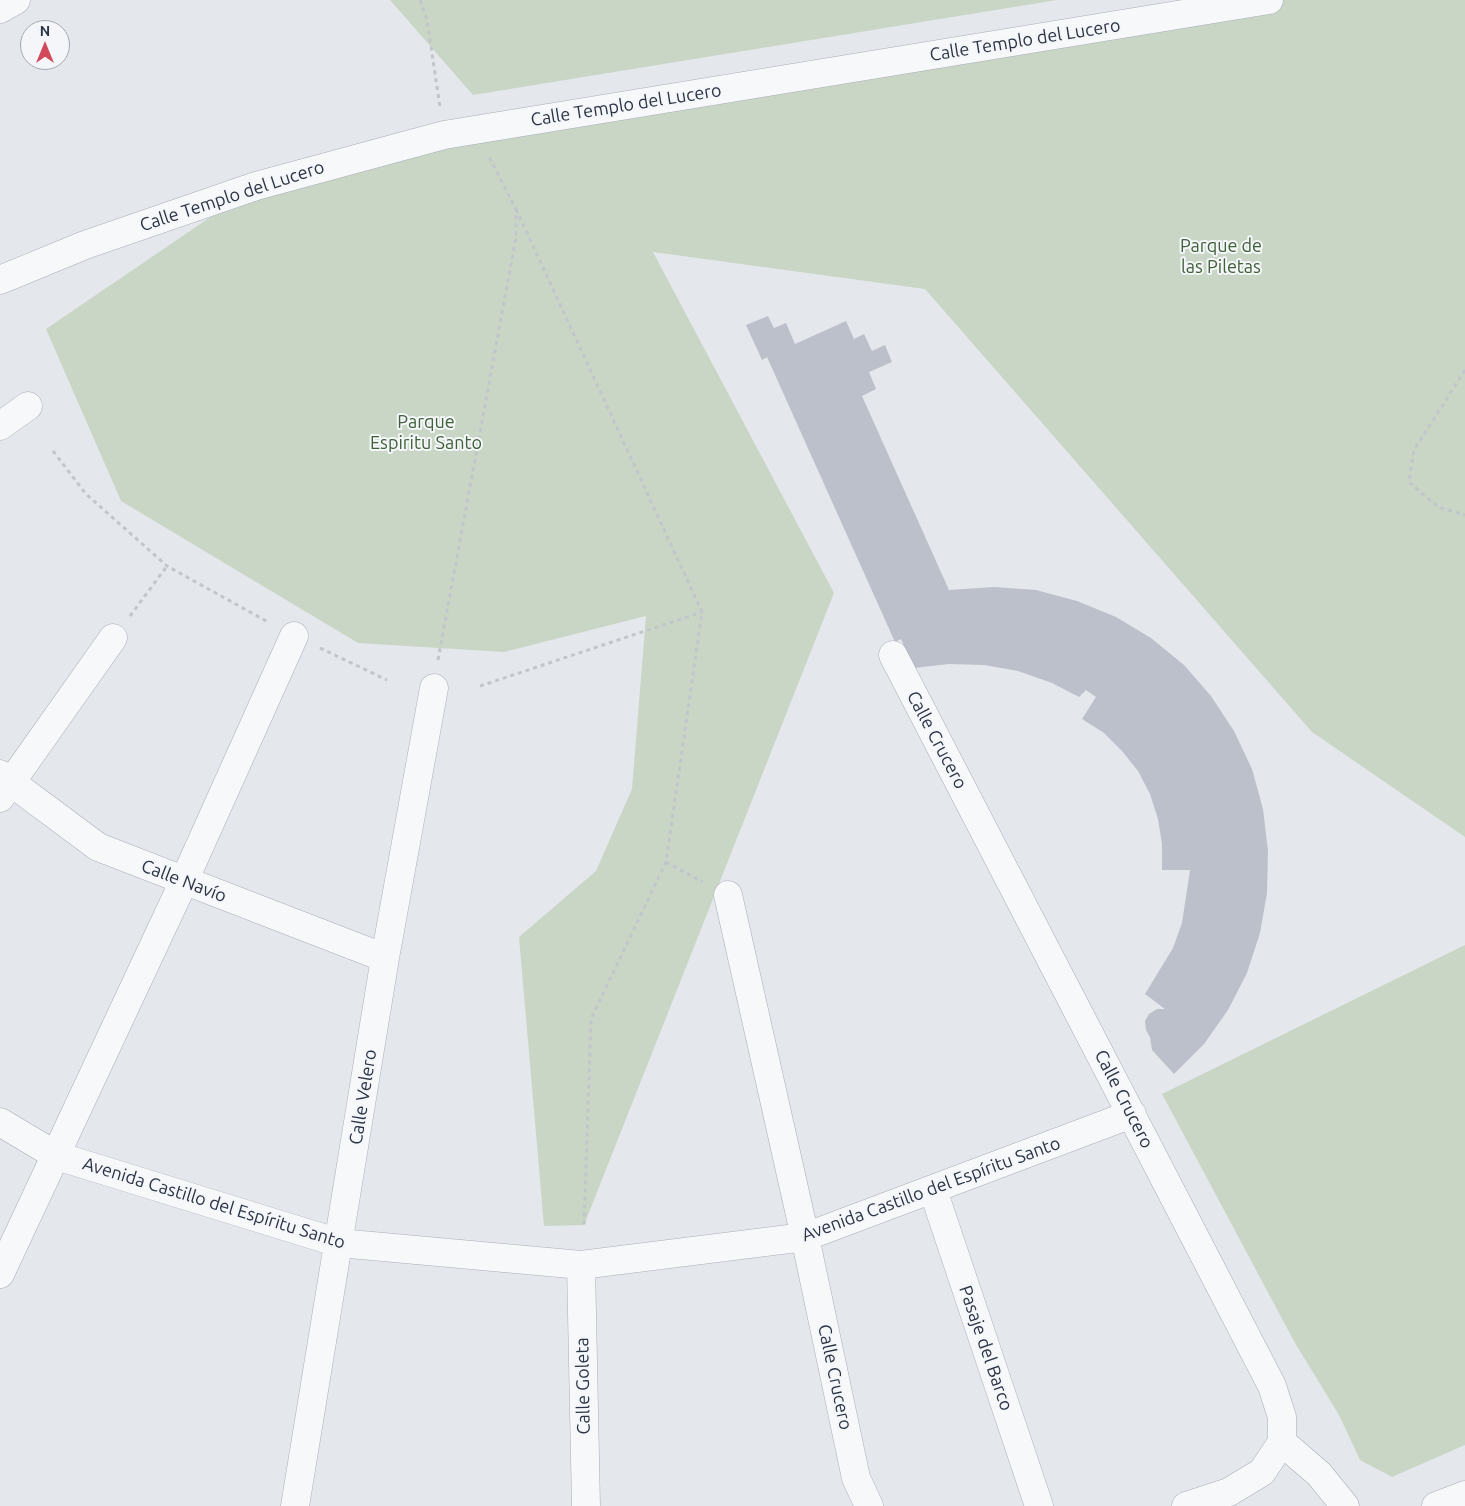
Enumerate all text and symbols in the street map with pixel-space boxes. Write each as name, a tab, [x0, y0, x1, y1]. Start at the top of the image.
street label: Calle Templo del Lucero	[928, 14, 1122, 66]
north arrow	[20, 20, 70, 70]
text: N	[40, 23, 50, 39]
street label: Calle Templo del Lucero	[529, 79, 723, 131]
street label: Calle Templo del Lucero	[137, 156, 327, 236]
park label: Parque de las Piletas	[1180, 235, 1262, 278]
park label: Parque Espiritu Santo	[370, 411, 482, 454]
street label: Calle Crucero	[902, 687, 972, 793]
street label: Calle Navío	[138, 855, 230, 907]
street label: Calle Crucero	[1090, 1046, 1158, 1152]
street label: Calle Velero	[345, 1048, 381, 1146]
street label: Avenida Castillo del Espíritu Santo	[799, 1132, 1063, 1246]
street label: Avenida Castillo del Espíritu Santo	[80, 1153, 348, 1253]
street label: Pasaje del Barco	[954, 1283, 1018, 1413]
street label: Calle Crucero	[813, 1322, 857, 1432]
street label: Calle Goleta	[571, 1337, 595, 1435]

